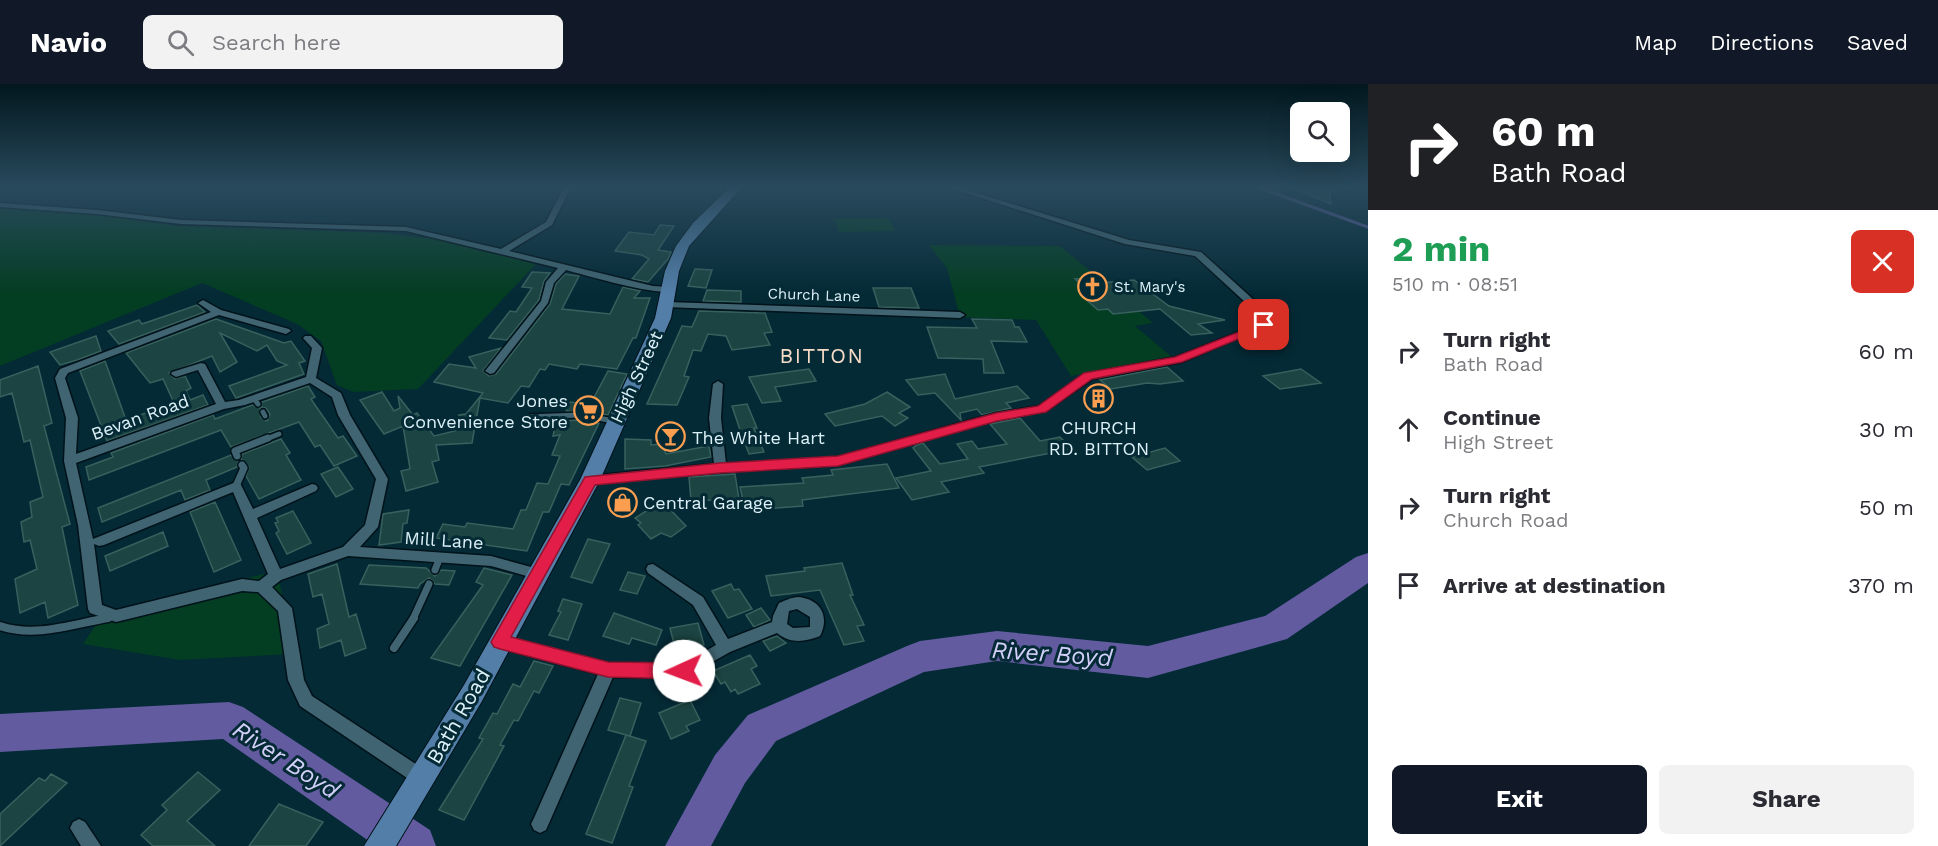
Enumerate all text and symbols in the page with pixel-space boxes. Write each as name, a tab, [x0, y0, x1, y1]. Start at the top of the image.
search box	[143, 15, 563, 69]
text: Navio	[30, 26, 107, 59]
icon: search	[164, 26, 197, 59]
text: Search here	[212, 30, 341, 55]
text: Map	[1634, 30, 1677, 55]
text: Directions	[1710, 30, 1814, 55]
text: Saved	[1847, 30, 1908, 55]
map controls	[1290, 102, 1350, 162]
button: search	[1290, 102, 1350, 162]
text: 60 m	[1491, 107, 1595, 156]
icon: right	[1392, 108, 1470, 186]
text: Bath Road	[1491, 157, 1627, 189]
text: 2 min	[1392, 228, 1490, 270]
button: close	[1851, 230, 1914, 293]
church icon: St. Mary's	[1077, 271, 1109, 303]
text: 510 m · 08:51	[1392, 272, 1518, 296]
place label: St. Mary's	[1114, 278, 1185, 296]
street label: Church Lane	[767, 284, 861, 306]
pin	[1238, 299, 1289, 350]
icon: arrive	[1247, 308, 1280, 341]
street label: High Street	[606, 327, 667, 426]
text: Turn right	[1443, 327, 1550, 352]
icon: right	[1392, 335, 1425, 368]
text: 60 m	[1858, 339, 1914, 364]
district label: BITTON	[780, 343, 864, 368]
text: Bath Road	[1443, 352, 1543, 376]
building icon: CHURCH RD. BITTON	[1083, 382, 1115, 414]
street label: Bevan Road	[88, 390, 192, 444]
place label: Jones Convenience Store	[403, 390, 568, 432]
supermarket icon: Jones Convenience Store	[573, 394, 605, 426]
text: Continue	[1443, 405, 1541, 430]
icon: ahead	[1392, 413, 1425, 446]
place label: CHURCH RD. BITTON	[1049, 417, 1149, 459]
text: 30 m	[1859, 417, 1914, 442]
bar icon: The White Hart	[655, 421, 687, 453]
place label: The White Hart	[692, 427, 825, 448]
text: High Street	[1443, 430, 1553, 454]
text: Turn right	[1443, 483, 1550, 508]
shop icon: Central Garage	[606, 486, 638, 518]
icon: right	[1392, 491, 1425, 524]
place label: Central Garage	[643, 492, 773, 513]
text: 50 m	[1859, 495, 1914, 520]
text: Church Road	[1443, 508, 1569, 532]
street label: Mill Lane	[404, 527, 484, 553]
icon: arrive	[1392, 569, 1425, 602]
text: Arrive at destination	[1443, 573, 1666, 598]
text: 370 m	[1848, 573, 1914, 598]
water label: River Boyd	[991, 636, 1114, 672]
position arrow	[652, 639, 716, 703]
street label: Bath Road	[421, 664, 495, 768]
water label: River Boyd	[228, 715, 345, 805]
button: Exit	[1392, 765, 1647, 834]
button: Share	[1659, 765, 1914, 834]

